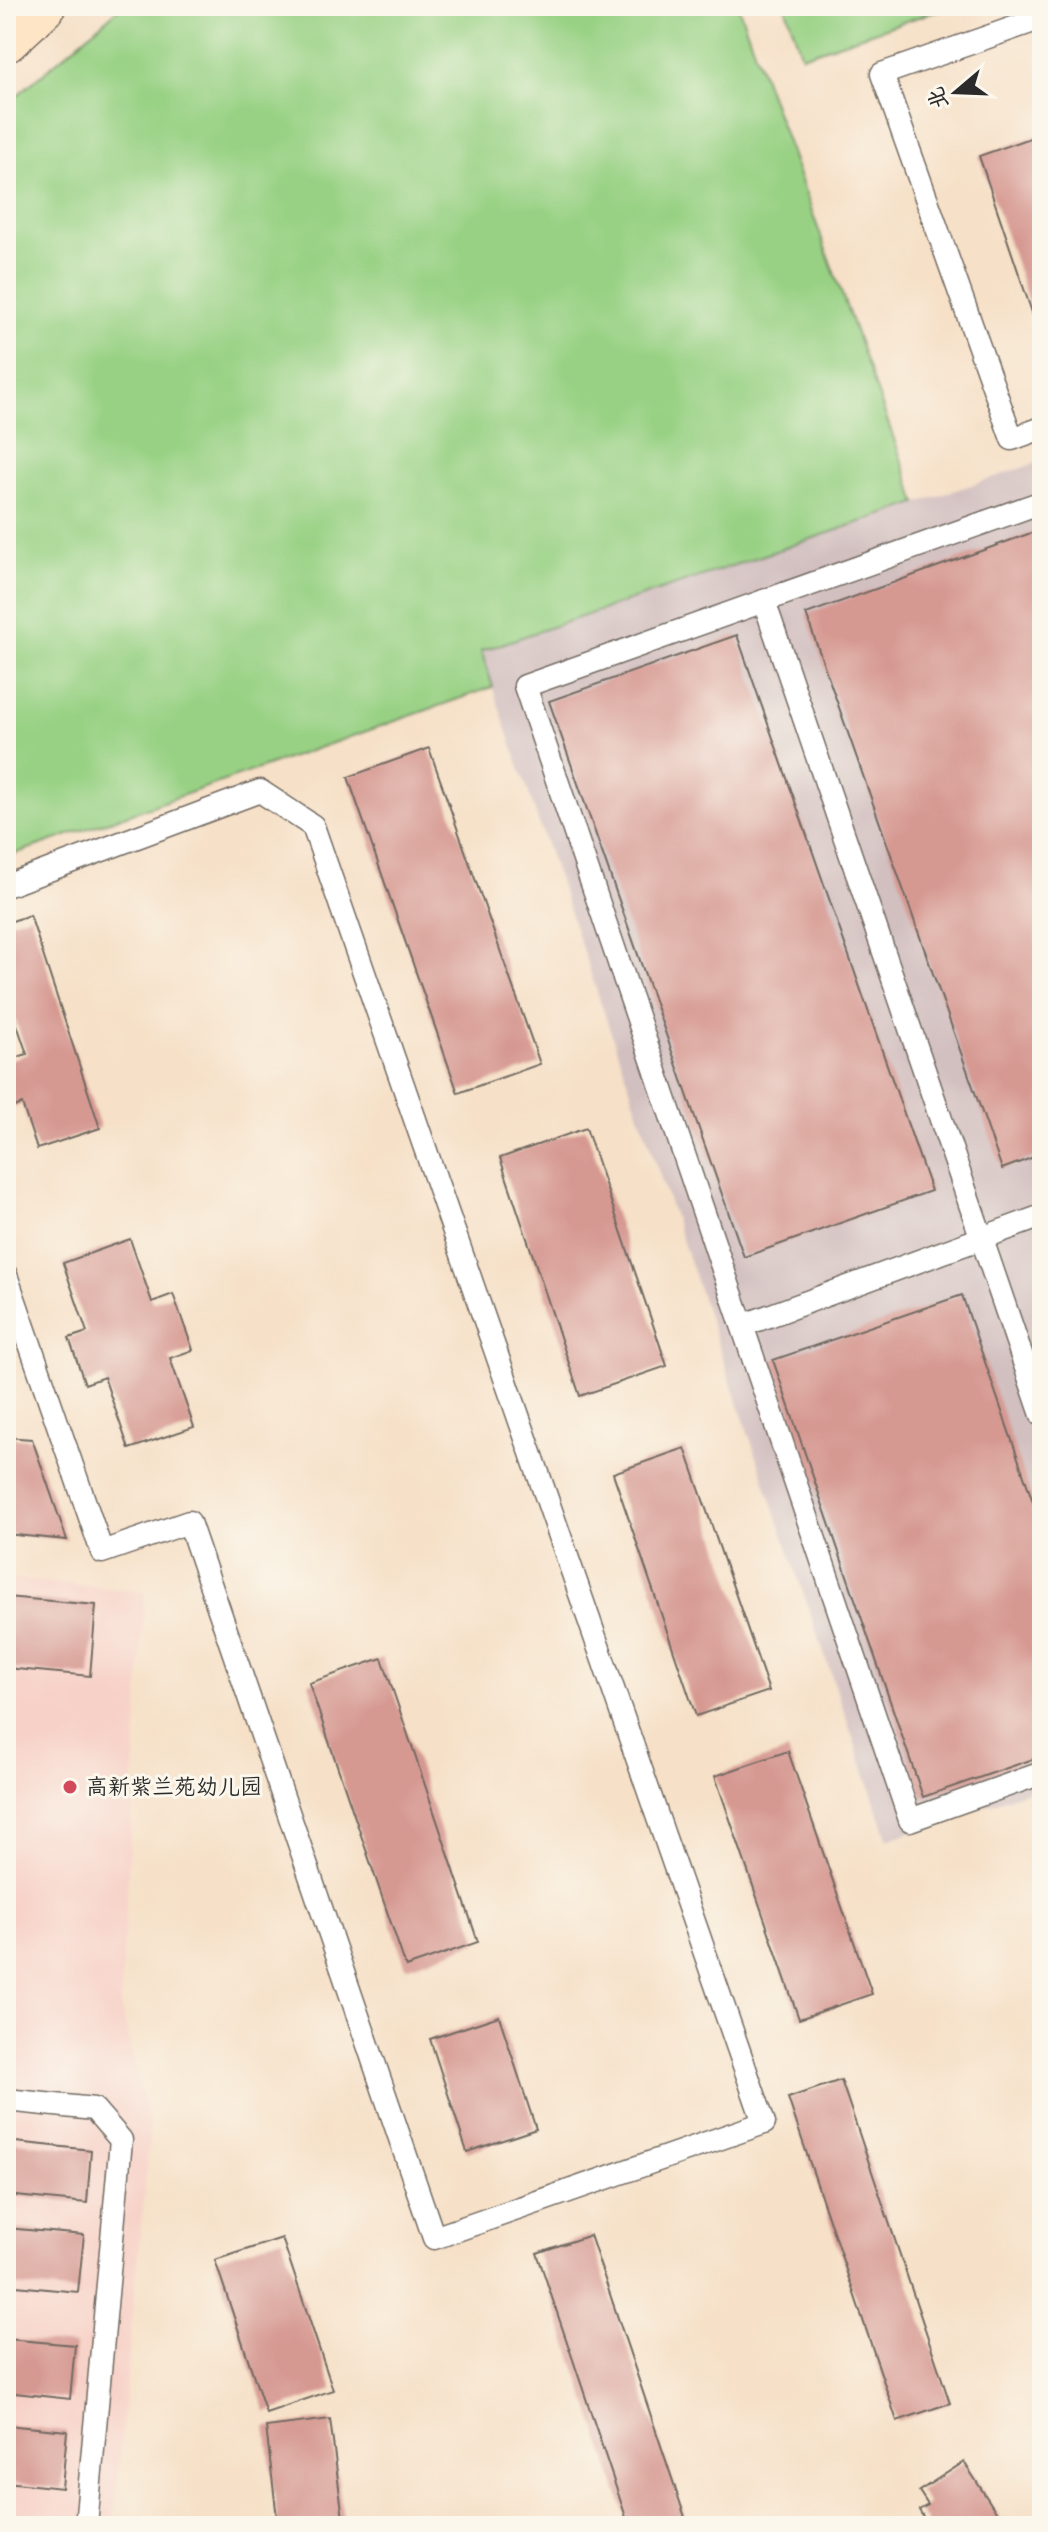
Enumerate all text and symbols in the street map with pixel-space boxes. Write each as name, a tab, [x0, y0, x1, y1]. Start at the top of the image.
north arrow	[916, 52, 996, 132]
text: 北	[920, 83, 957, 113]
place label: 高新紫兰苑幼儿园	[86, 1772, 262, 1803]
marker: 高新紫兰苑幼儿园	[61, 1778, 79, 1796]

